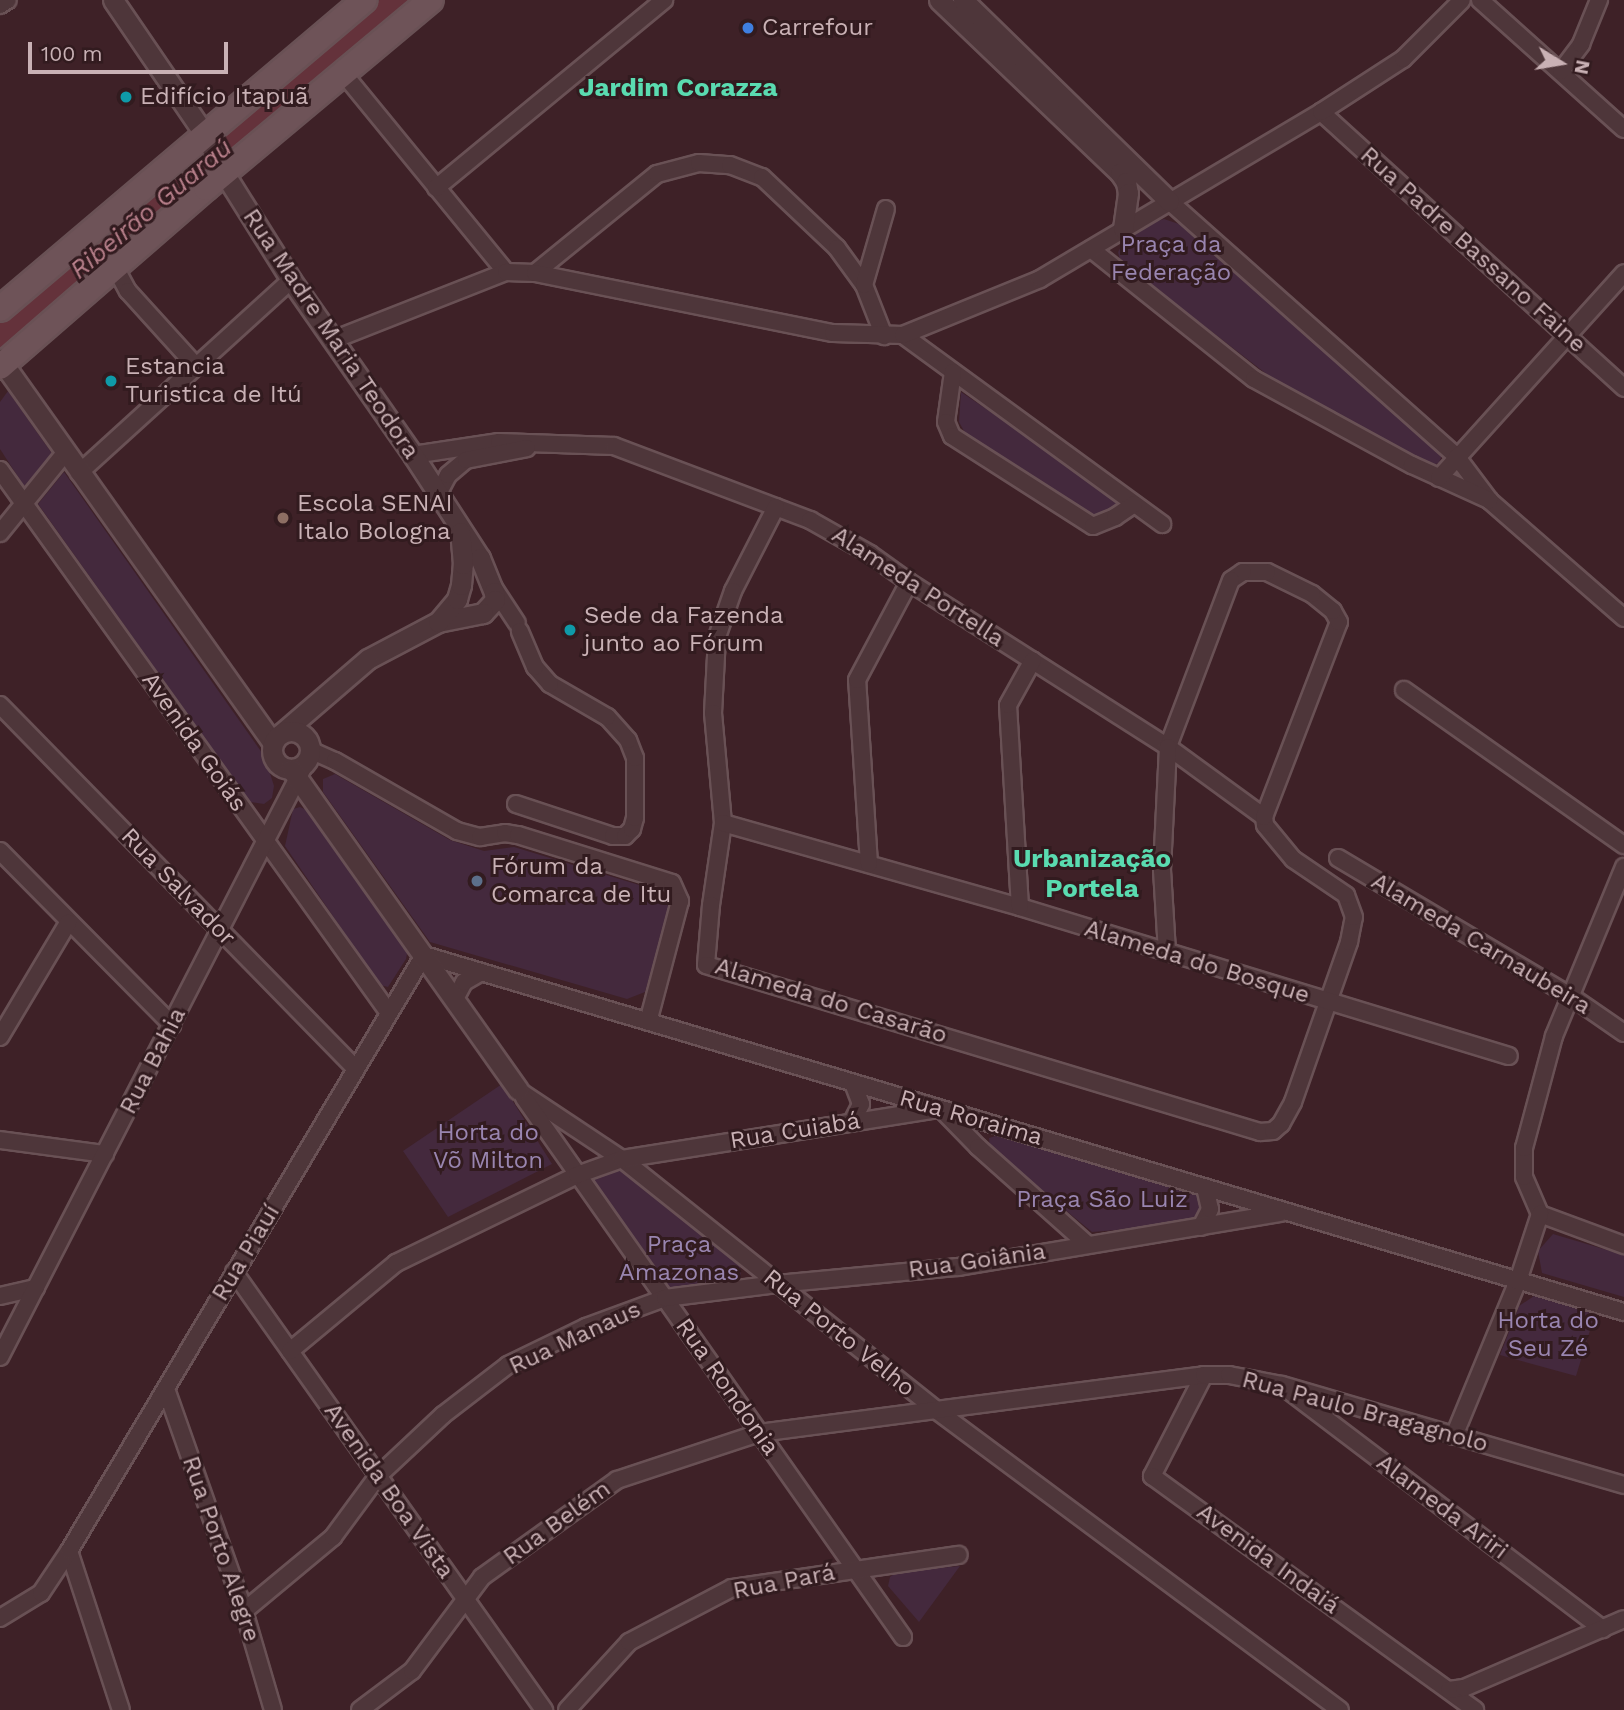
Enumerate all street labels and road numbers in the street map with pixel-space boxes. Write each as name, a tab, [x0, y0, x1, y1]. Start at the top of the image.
street label: Rua Padre Bassano Faine	[1354, 141, 1592, 359]
street label: Rua Madre Maria Teodora	[236, 203, 426, 465]
street label: Alameda Portella	[826, 520, 1010, 654]
street label: Avenida Goiás	[135, 667, 253, 817]
street label: Rua Salvador	[115, 822, 241, 952]
street label: Alameda Carnaubeira	[1366, 867, 1596, 1021]
street label: Alameda do Bosque	[1081, 914, 1313, 1010]
street label: Alameda do Casarão	[711, 952, 951, 1050]
street label: Rua Bahia	[114, 1003, 192, 1119]
street label: Rua Roraima	[896, 1084, 1046, 1152]
street label: Rua Cuiabá	[727, 1106, 863, 1156]
street label: Rua Piauí	[206, 1199, 286, 1307]
street label: Rua Goiânia	[906, 1237, 1048, 1285]
street label: Rua Porto Velho	[757, 1263, 921, 1403]
street label: Rua Manaus	[505, 1295, 645, 1381]
street label: Rua Rondonia	[669, 1313, 785, 1461]
street label: Rua Paulo Bragagnolo	[1239, 1365, 1491, 1459]
street label: Avenida Boa Vista	[317, 1397, 461, 1585]
street label: Alameda Ariri	[1370, 1448, 1514, 1566]
street label: Rua Porto Alegre	[176, 1452, 266, 1646]
street label: Rua Belém	[498, 1474, 616, 1572]
street label: Avenida Indaiá	[1191, 1497, 1345, 1621]
street label: Rua Pará	[730, 1558, 838, 1606]

